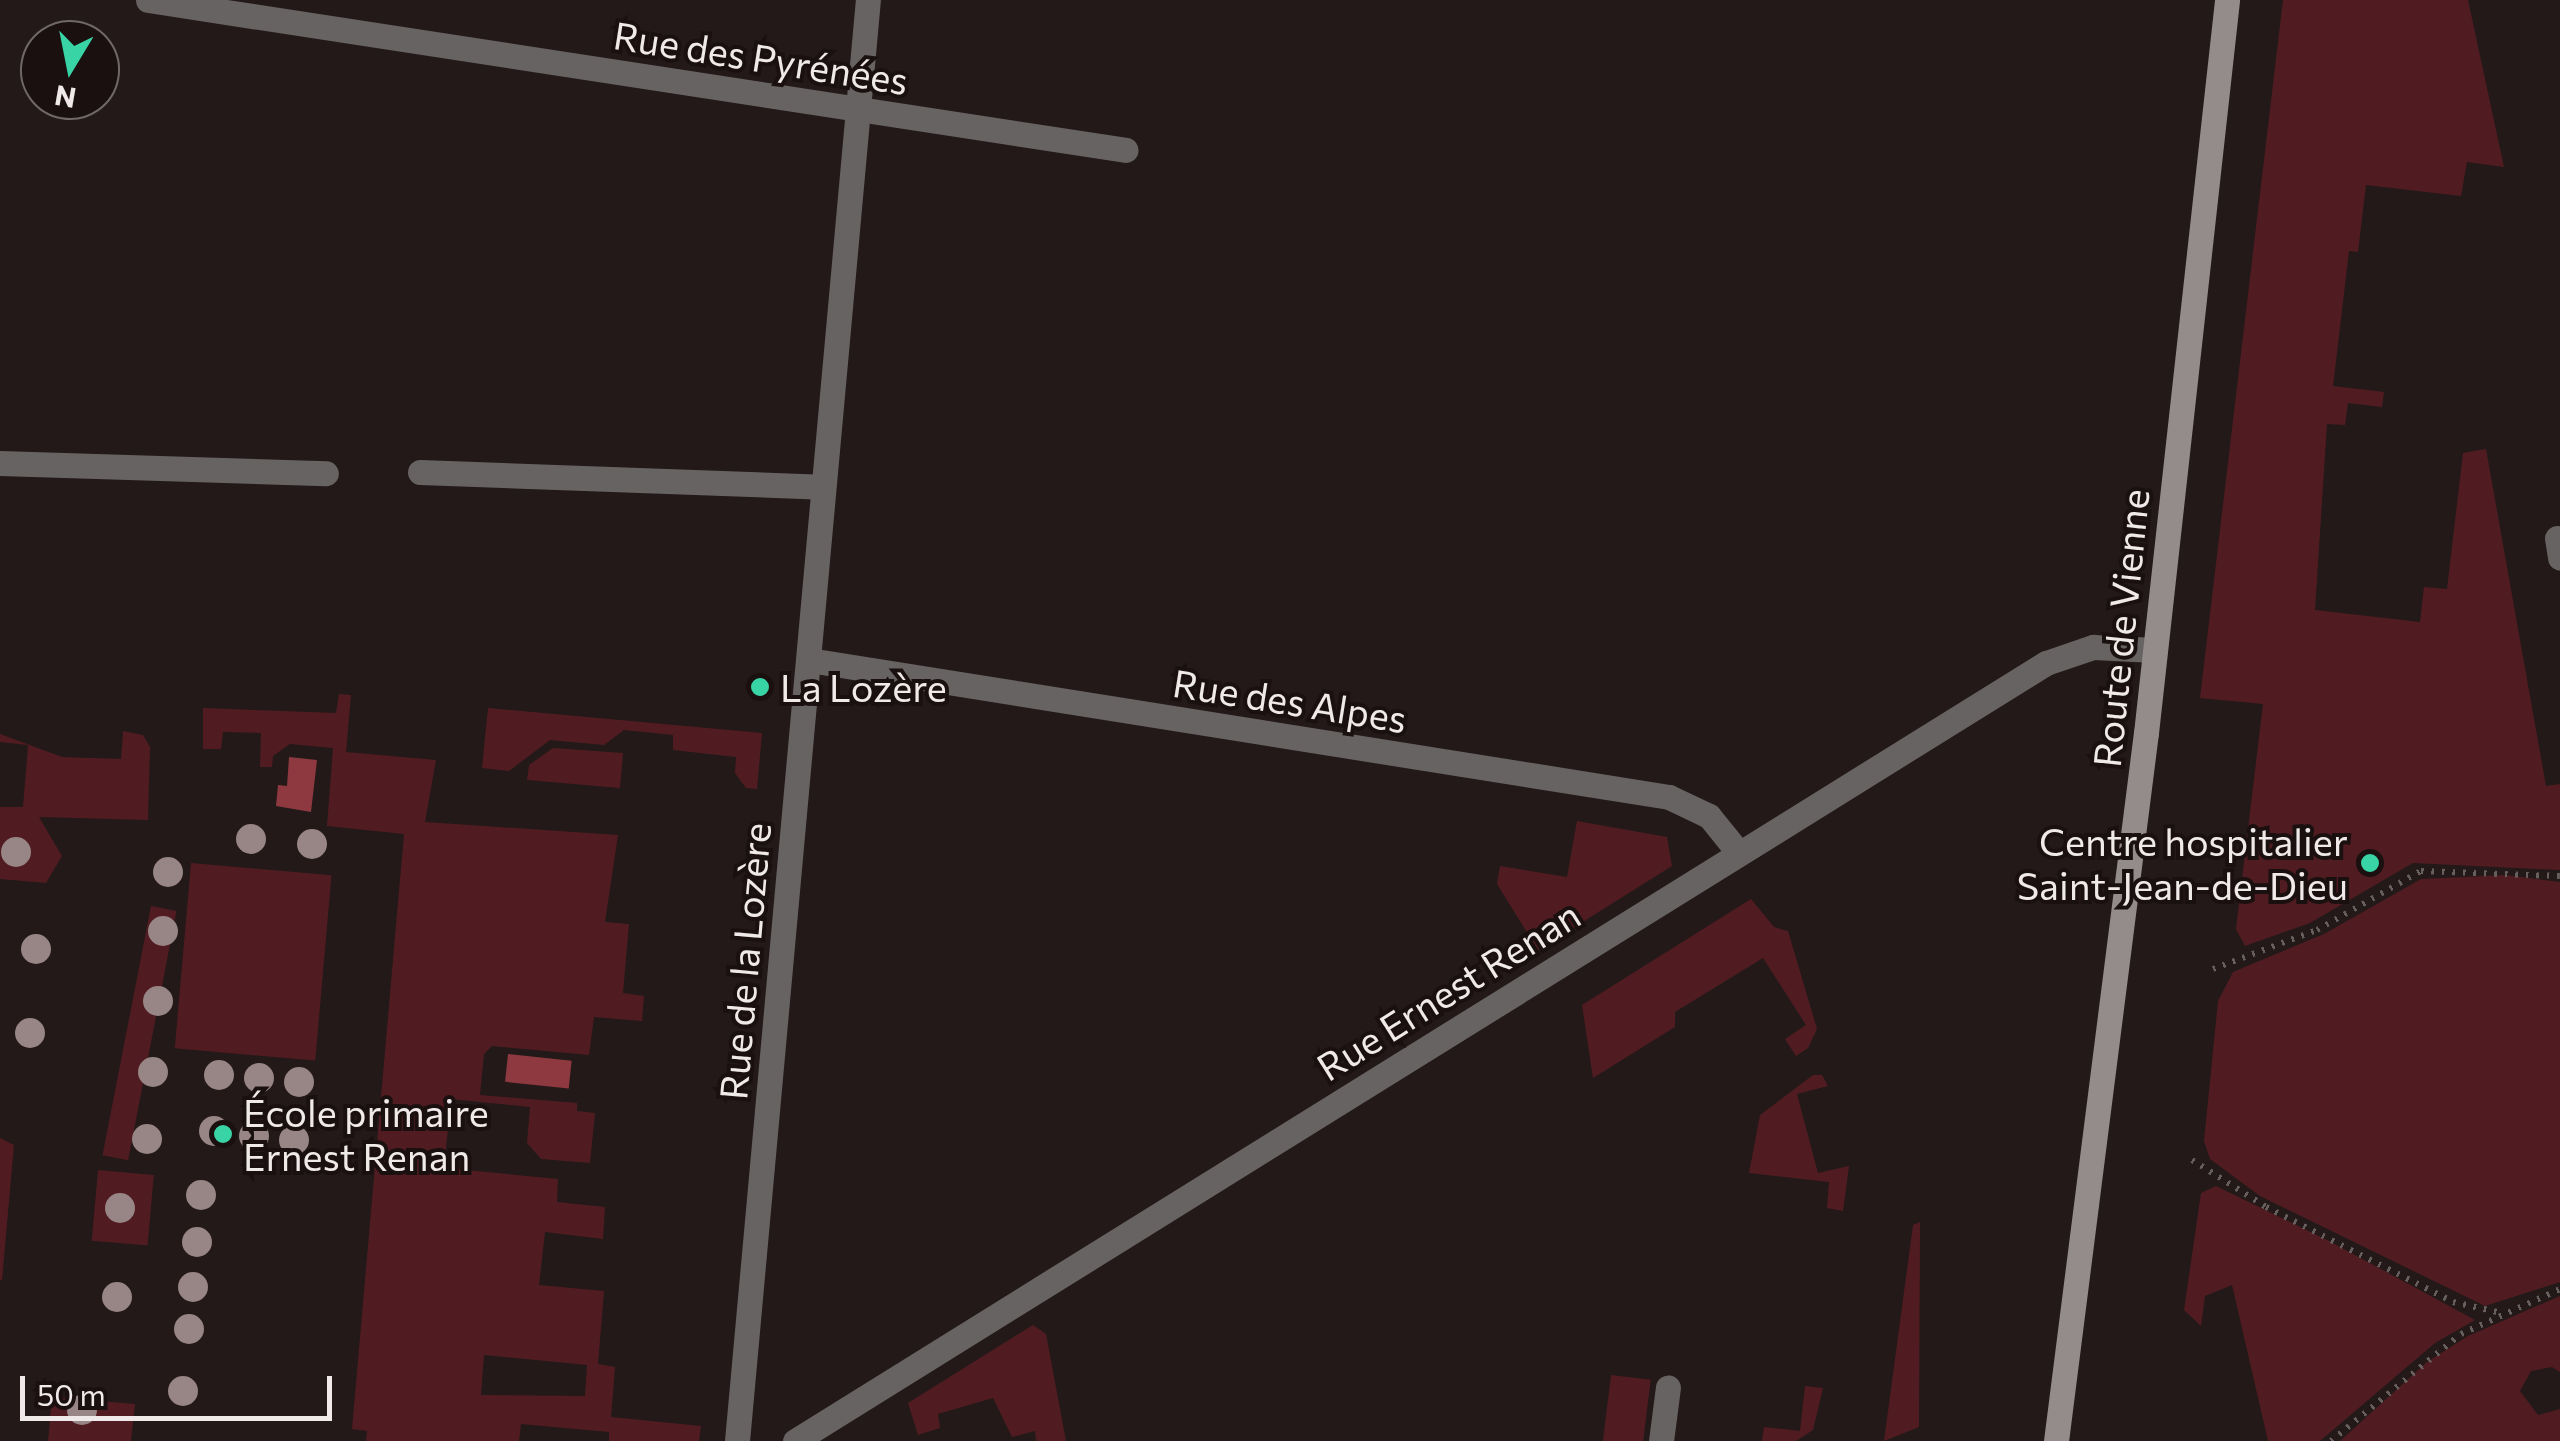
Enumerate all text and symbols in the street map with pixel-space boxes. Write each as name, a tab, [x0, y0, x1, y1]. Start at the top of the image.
street label: Rue des Pyrénées	[610, 11, 912, 103]
north arrow	[20, 20, 120, 120]
text: N	[52, 79, 78, 116]
street label: Route de Vienne	[2083, 487, 2157, 769]
street label: Rue des Alpes	[1170, 659, 1410, 741]
place label: La Lozère	[780, 664, 947, 710]
marker: La Lozère	[749, 676, 771, 698]
place label: Centre hospitalier Saint-Jean-de-Dieu	[2017, 818, 2348, 908]
street label: Rue de la Lozère	[709, 821, 779, 1101]
marker: Centre hospitalier Saint-Jean-de-Dieu	[2357, 850, 2383, 876]
street label: Rue Ernest Renan	[1308, 891, 1588, 1089]
place label: École primaire Ernest Renan	[243, 1089, 489, 1178]
marker: École primaire Ernest Renan	[212, 1123, 234, 1145]
scale bar	[25, 1356, 338, 1418]
text: 50 m	[37, 1375, 106, 1412]

